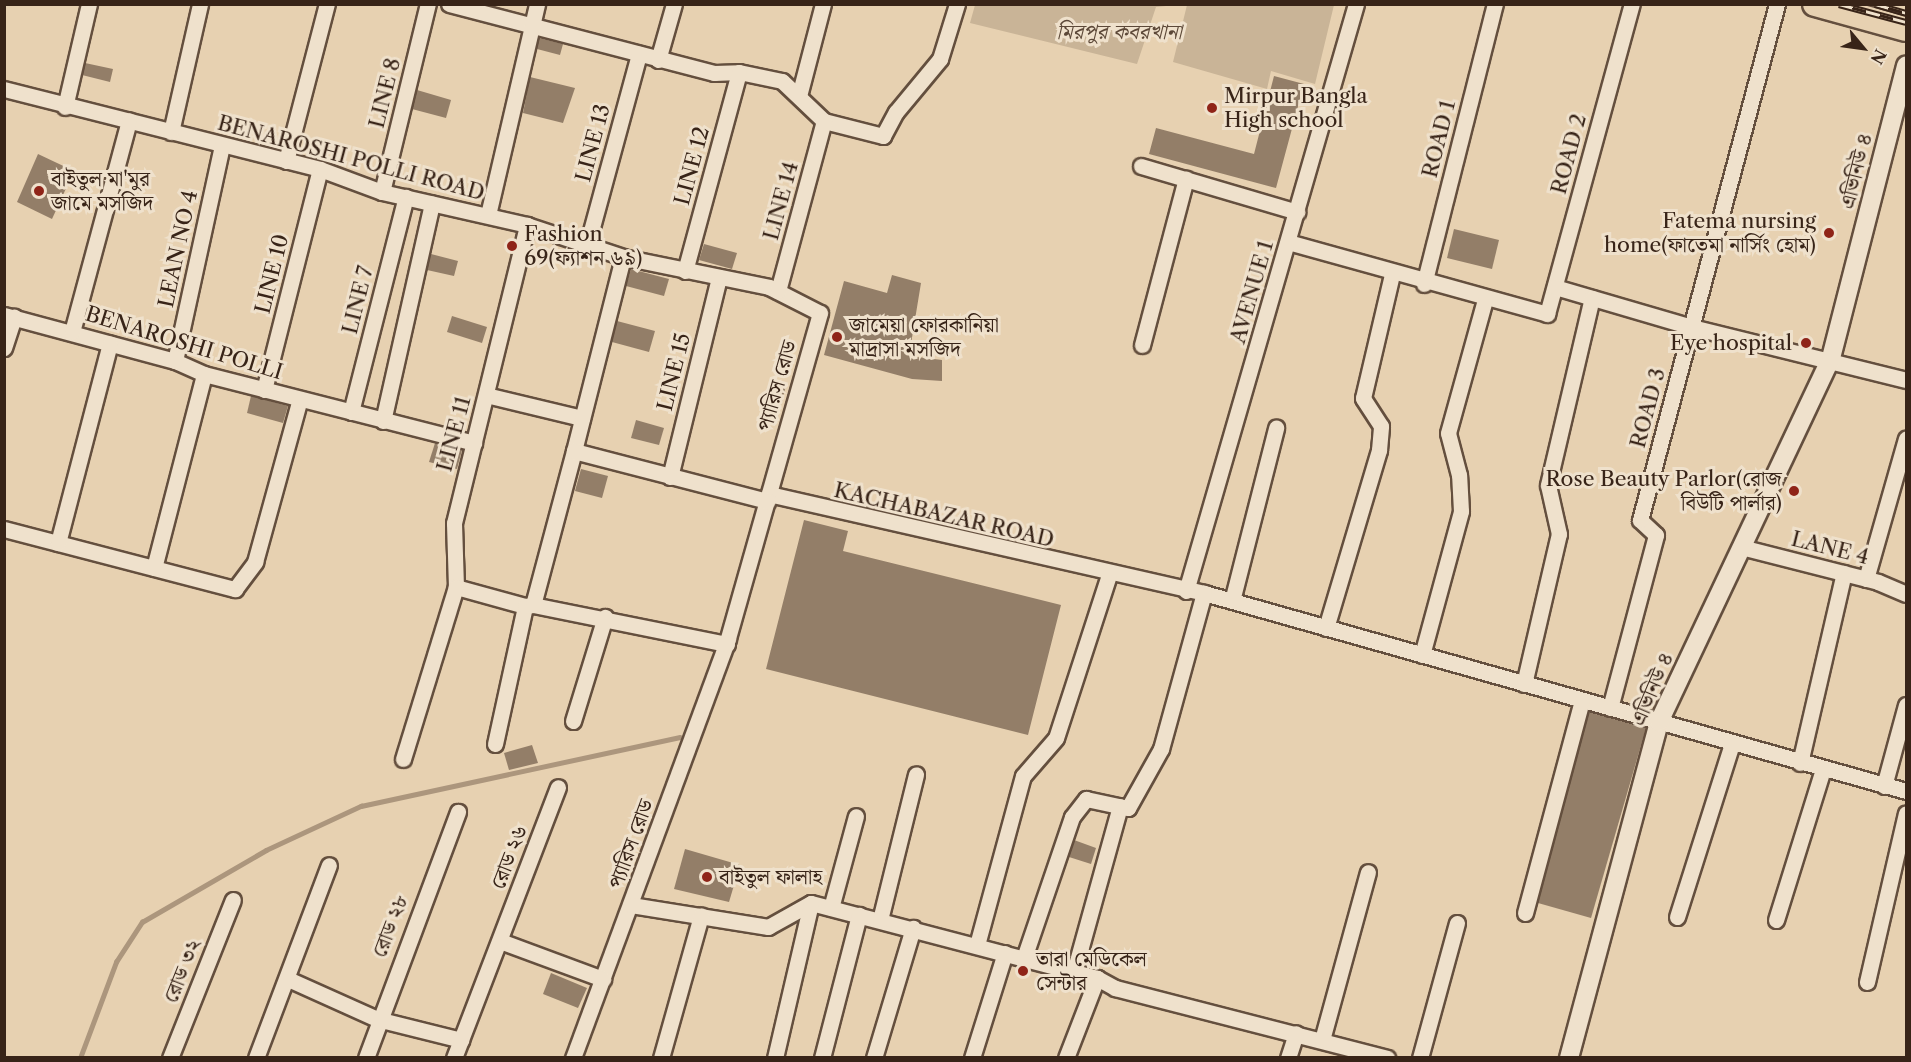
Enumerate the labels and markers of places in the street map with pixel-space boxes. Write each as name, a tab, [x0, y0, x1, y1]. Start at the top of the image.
place label: Mirpur Bangla High school	[1224, 83, 1368, 133]
marker: Mirpur Bangla High school	[1205, 101, 1219, 115]
place label: বাইতুল মা'মুর জামে মসজিদ	[51, 166, 153, 216]
marker: বাইতুল মা'মুর জামে মসজিদ	[32, 184, 46, 198]
place label: Fatema nursing home(ফাতেমা নার্সিং হোম)	[1604, 208, 1816, 258]
place label: Fashion 69(ফ্যাশন ৬৯)	[524, 221, 642, 271]
marker: Fatema nursing home(ফাতেমা নার্সিং হোম)	[1820, 224, 1838, 242]
marker: Fashion 69(ফ্যাশন ৬৯)	[505, 239, 519, 253]
place label: জামেয়া ফোরকানিয়া মাদ্রাসা মসজিদ	[849, 312, 999, 362]
marker: জামেয়া ফোরকানিয়া মাদ্রাসা মসজিদ	[830, 330, 844, 344]
place label: Eye hospital	[1670, 330, 1792, 356]
marker: Eye hospital	[1797, 334, 1815, 352]
place label: Rose Beauty Parlor(রোজ বিউটি পার্লার)	[1545, 466, 1782, 516]
marker: Rose Beauty Parlor(রোজ বিউটি পার্লার)	[1787, 484, 1801, 498]
place label: বাইতুল ফালাহ	[719, 864, 822, 890]
marker: বাইতুল ফালাহ	[700, 870, 714, 884]
place label: তারা মেডিকেল সেন্টার	[1036, 946, 1147, 996]
marker: তারা মেডিকেল সেন্টার	[1014, 962, 1032, 980]

